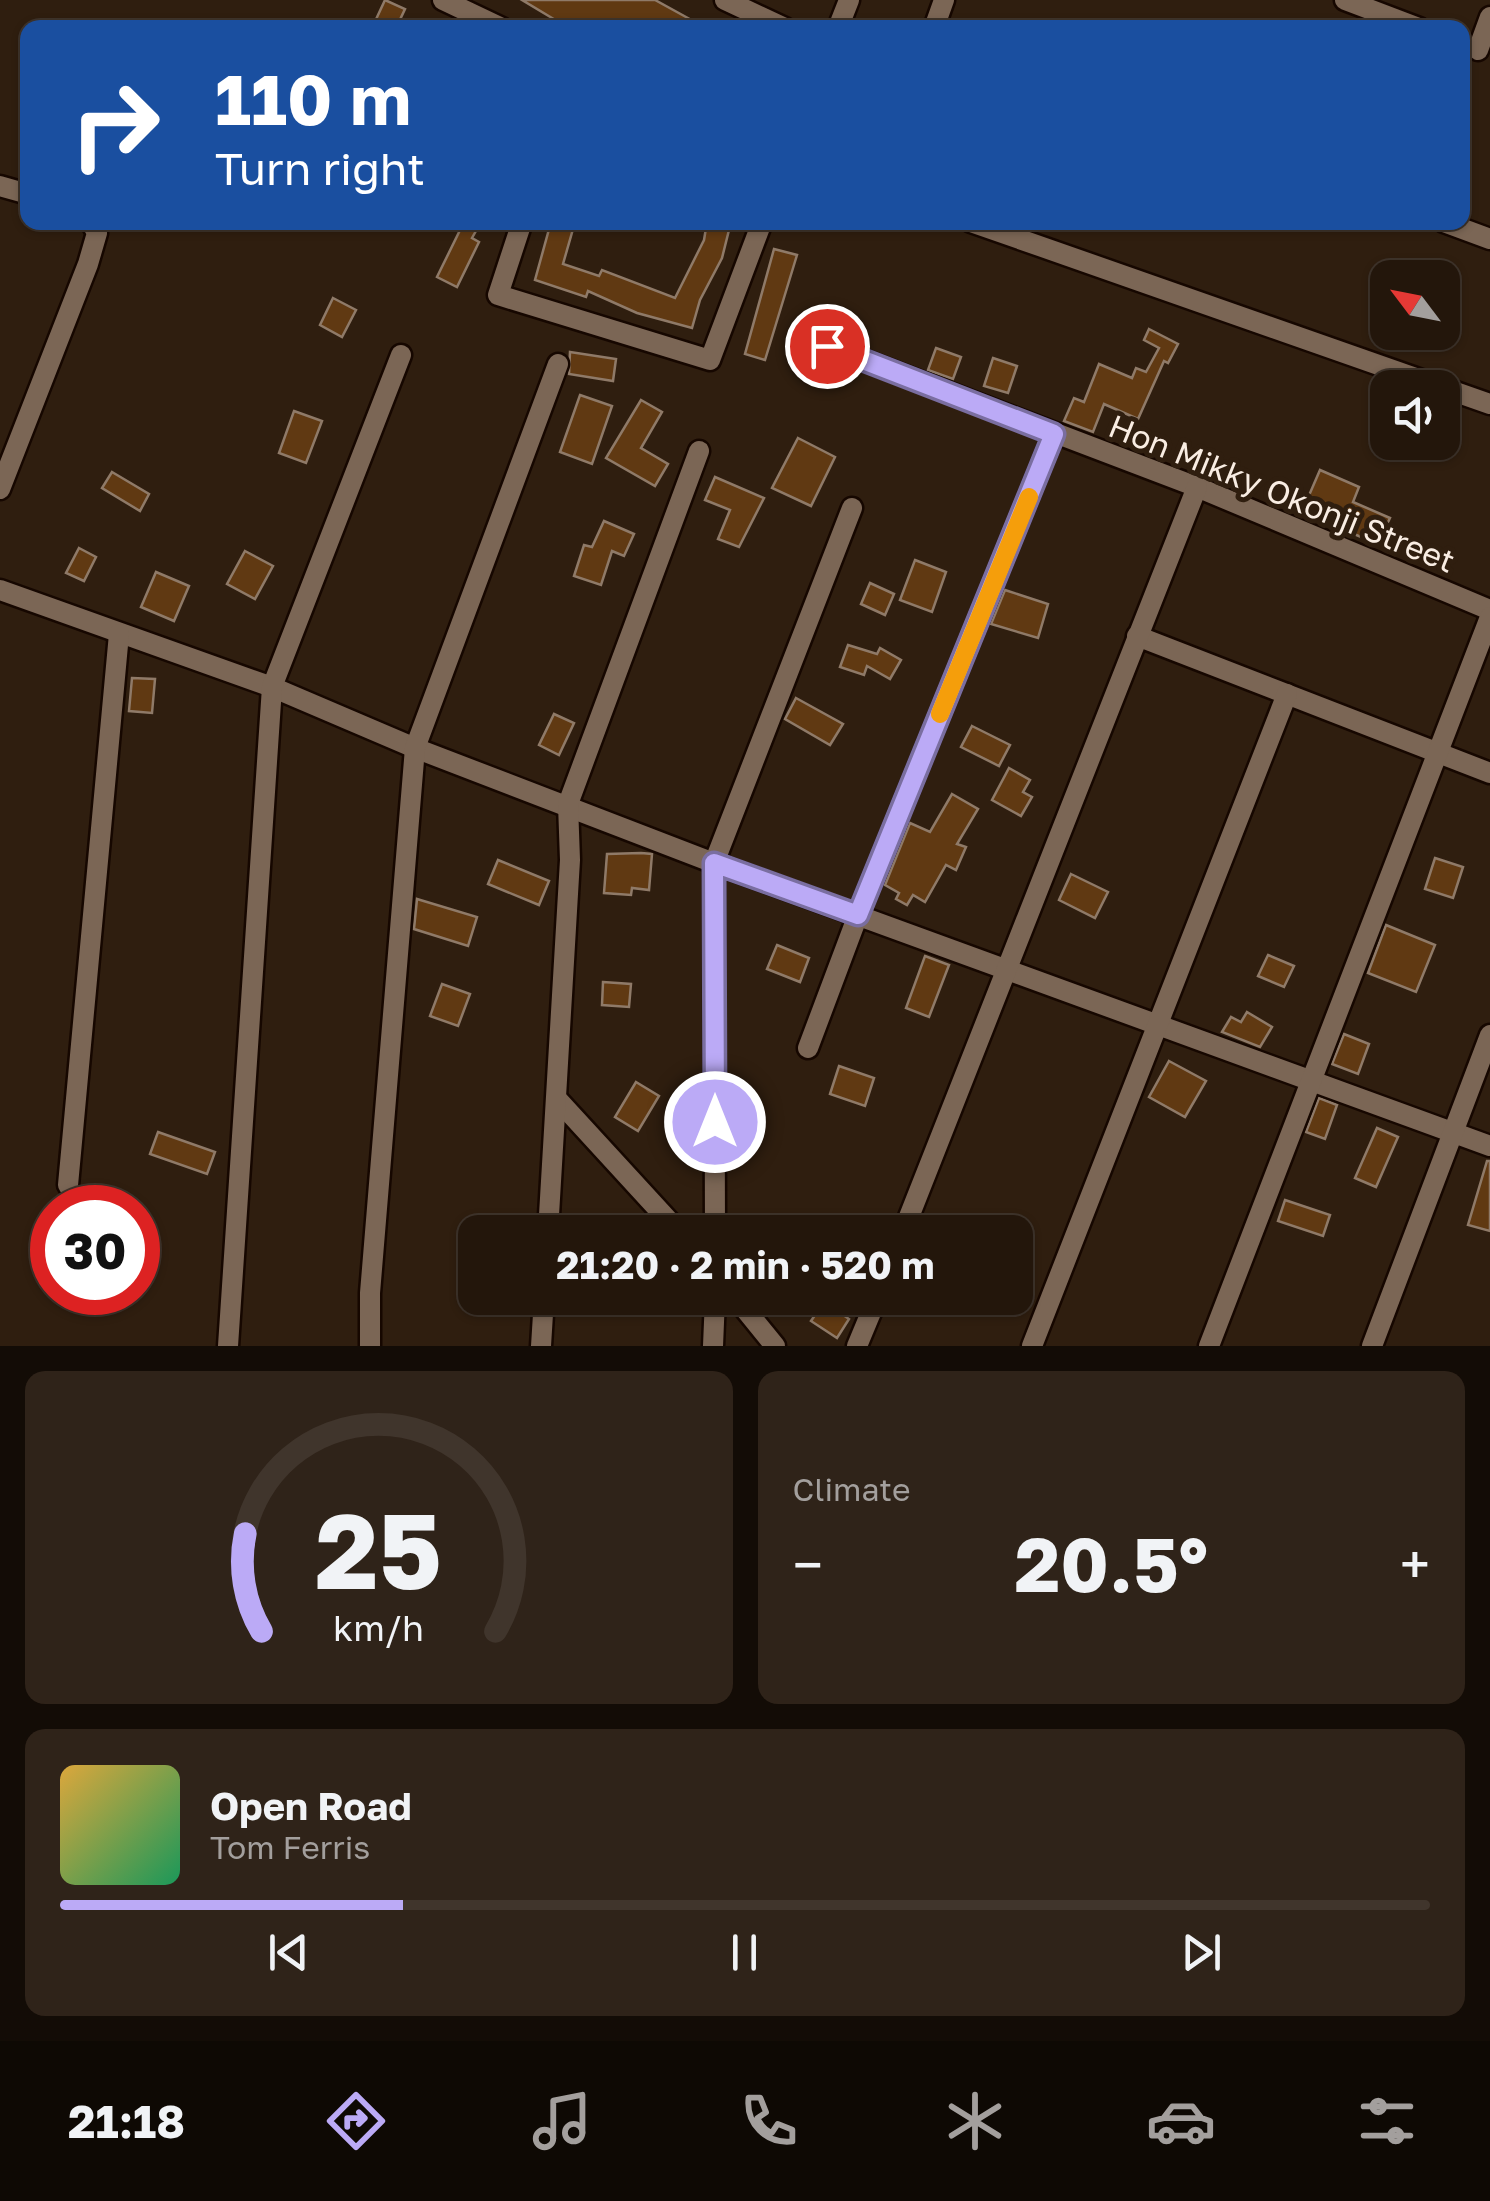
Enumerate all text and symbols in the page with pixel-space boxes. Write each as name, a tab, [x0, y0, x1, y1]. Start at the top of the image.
text: 110 m	[215, 56, 411, 140]
icon: right	[50, 60, 180, 190]
text: Turn right	[215, 141, 425, 195]
north arrow	[1370, 260, 1460, 350]
map controls	[1370, 260, 1460, 460]
pin	[785, 304, 870, 389]
icon: arrive	[800, 319, 855, 374]
button: sound	[1370, 370, 1460, 460]
street label: Hon Mikky Okonji Street	[1104, 406, 1460, 580]
position arrow	[663, 1070, 767, 1174]
speed limit sign: 30	[30, 1185, 160, 1315]
text: 21:20 · 2 min · 520 m	[556, 1242, 935, 1287]
text: Climate	[793, 1470, 911, 1508]
text: 25	[315, 1487, 442, 1612]
text: 20.5°	[1014, 1518, 1208, 1609]
text: −	[793, 1531, 823, 1597]
text: +	[1400, 1531, 1430, 1597]
text: km/h	[333, 1606, 424, 1649]
text: Open Road	[210, 1783, 412, 1828]
text: Tom Ferris	[210, 1828, 370, 1866]
icon: previous	[261, 1925, 316, 1980]
icon: pause	[717, 1925, 772, 1980]
icon: next	[1174, 1925, 1229, 1980]
icon: directions	[321, 2086, 391, 2156]
icon: music	[527, 2086, 597, 2156]
icon: phone	[734, 2086, 804, 2156]
icon: climate	[940, 2086, 1010, 2156]
icon: car	[1146, 2086, 1216, 2156]
icon: filters	[1352, 2086, 1422, 2156]
text: 21:18	[68, 2094, 185, 2148]

